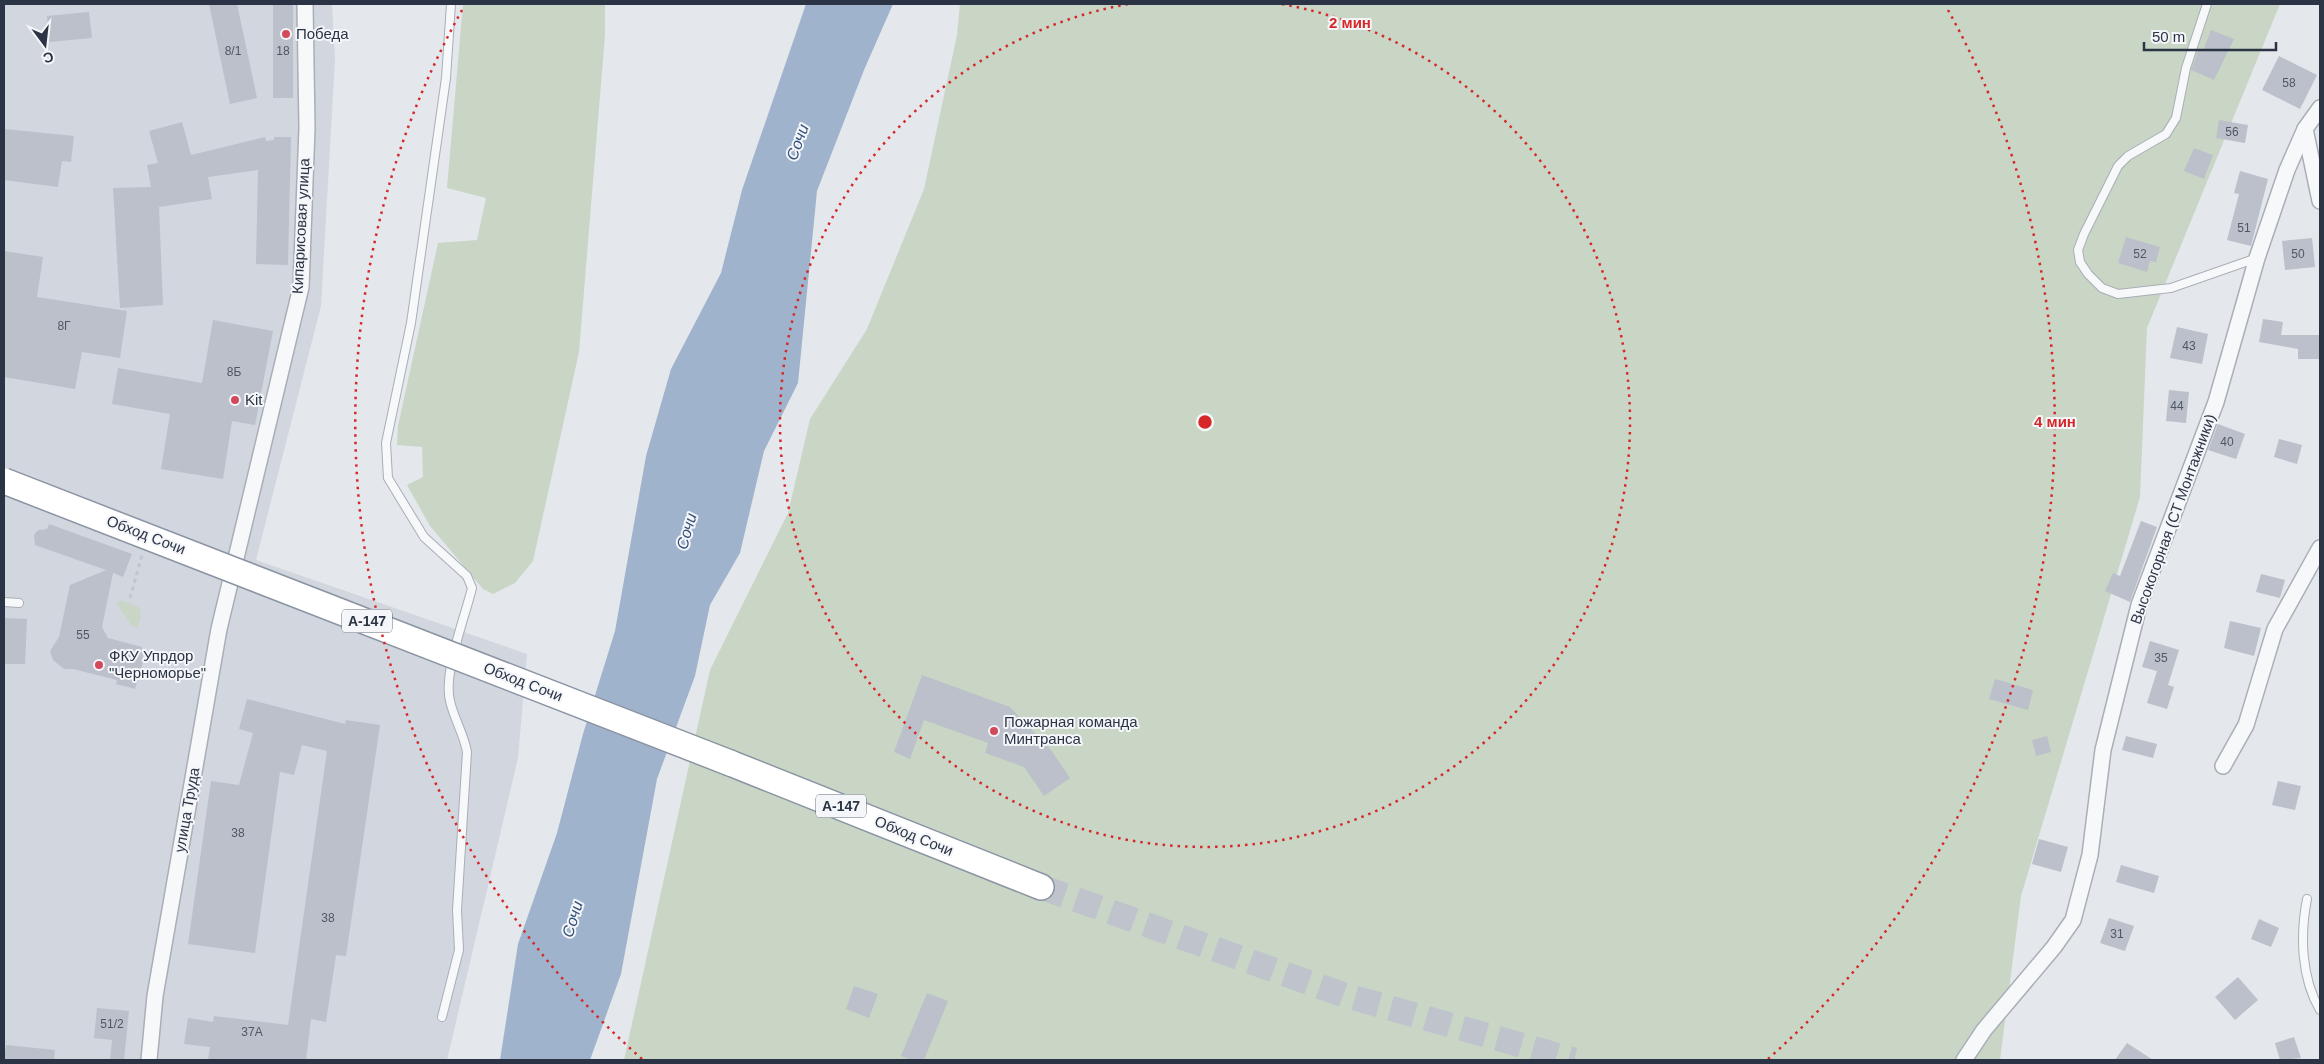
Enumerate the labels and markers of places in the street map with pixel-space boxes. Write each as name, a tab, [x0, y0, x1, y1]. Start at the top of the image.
place label: Победа	[296, 25, 349, 42]
marker: Победа	[280, 28, 292, 40]
place label: Kit	[245, 391, 263, 408]
marker: Kit	[229, 394, 241, 406]
centre of rings	[1196, 413, 1214, 431]
place label: ФКУ Упрдор "Черноморье"	[109, 647, 206, 681]
marker: ФКУ Упрдор "Черноморье"	[93, 659, 105, 671]
place label: Пожарная команда Минтранса	[1004, 713, 1138, 747]
marker: Пожарная команда Минтранса	[988, 725, 1000, 737]

